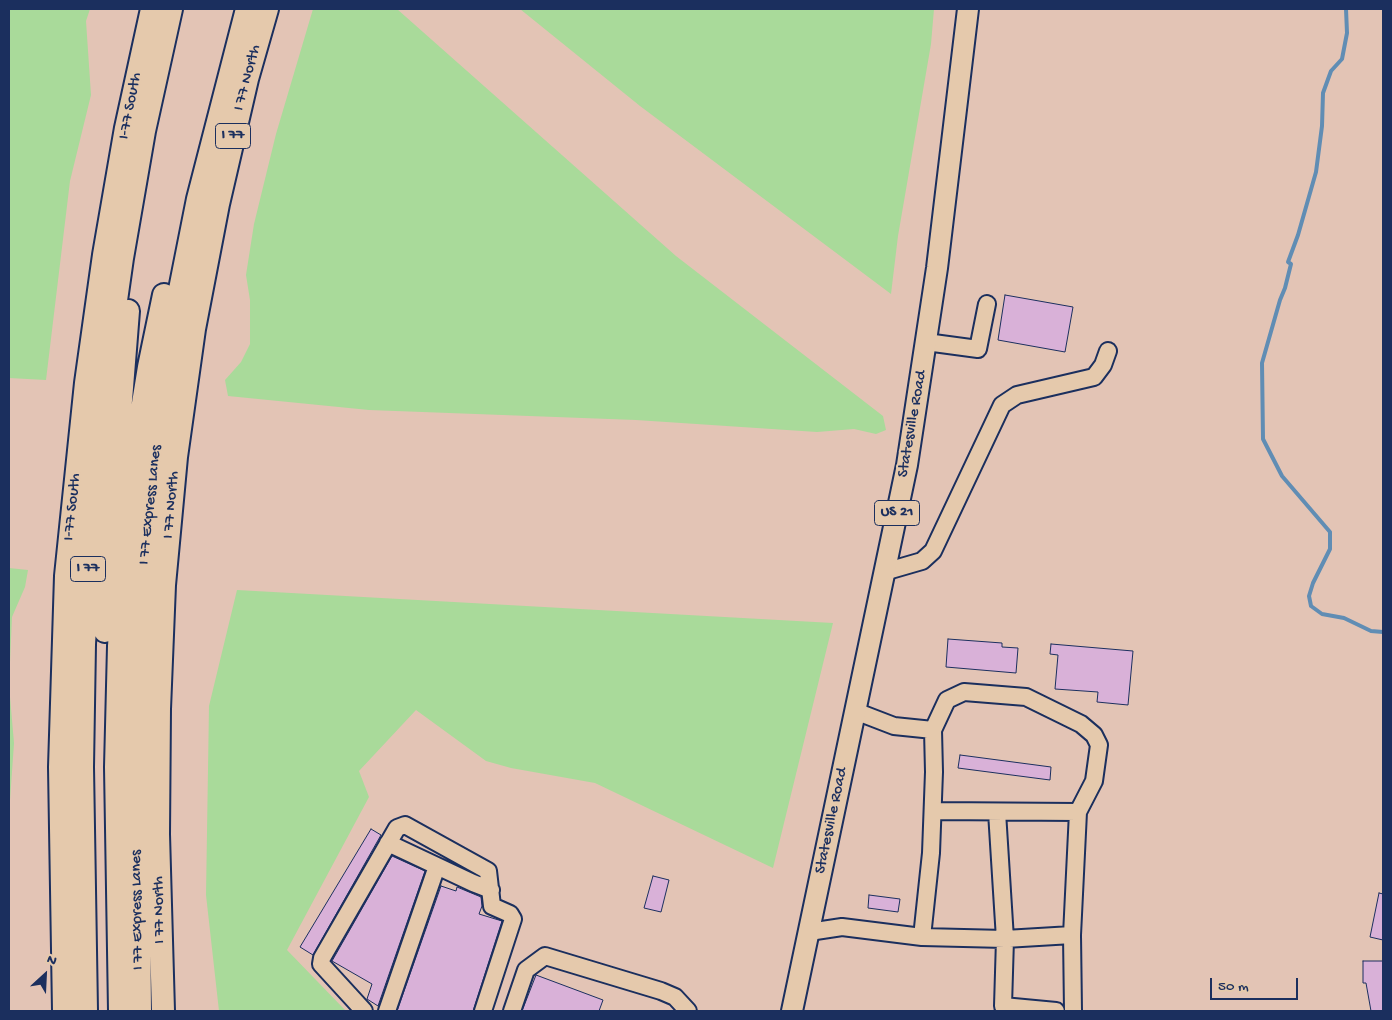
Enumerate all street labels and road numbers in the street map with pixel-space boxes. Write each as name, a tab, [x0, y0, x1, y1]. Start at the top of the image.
street label: I 77 North	[230, 43, 266, 113]
street label: I-77 South	[115, 71, 147, 141]
road number: I 77	[216, 124, 250, 148]
street label: Statesville Road	[894, 369, 932, 479]
street label: I 77 Express Lanes	[135, 444, 167, 566]
street label: I 77 North	[159, 470, 185, 540]
street label: I-77 South	[60, 472, 86, 542]
road number: US 21	[874, 500, 920, 526]
road number: I 77	[70, 556, 106, 582]
street label: Statesville Road	[811, 766, 853, 876]
street label: I 77 Express Lanes	[127, 850, 149, 970]
street label: I 77 North	[150, 876, 170, 944]

